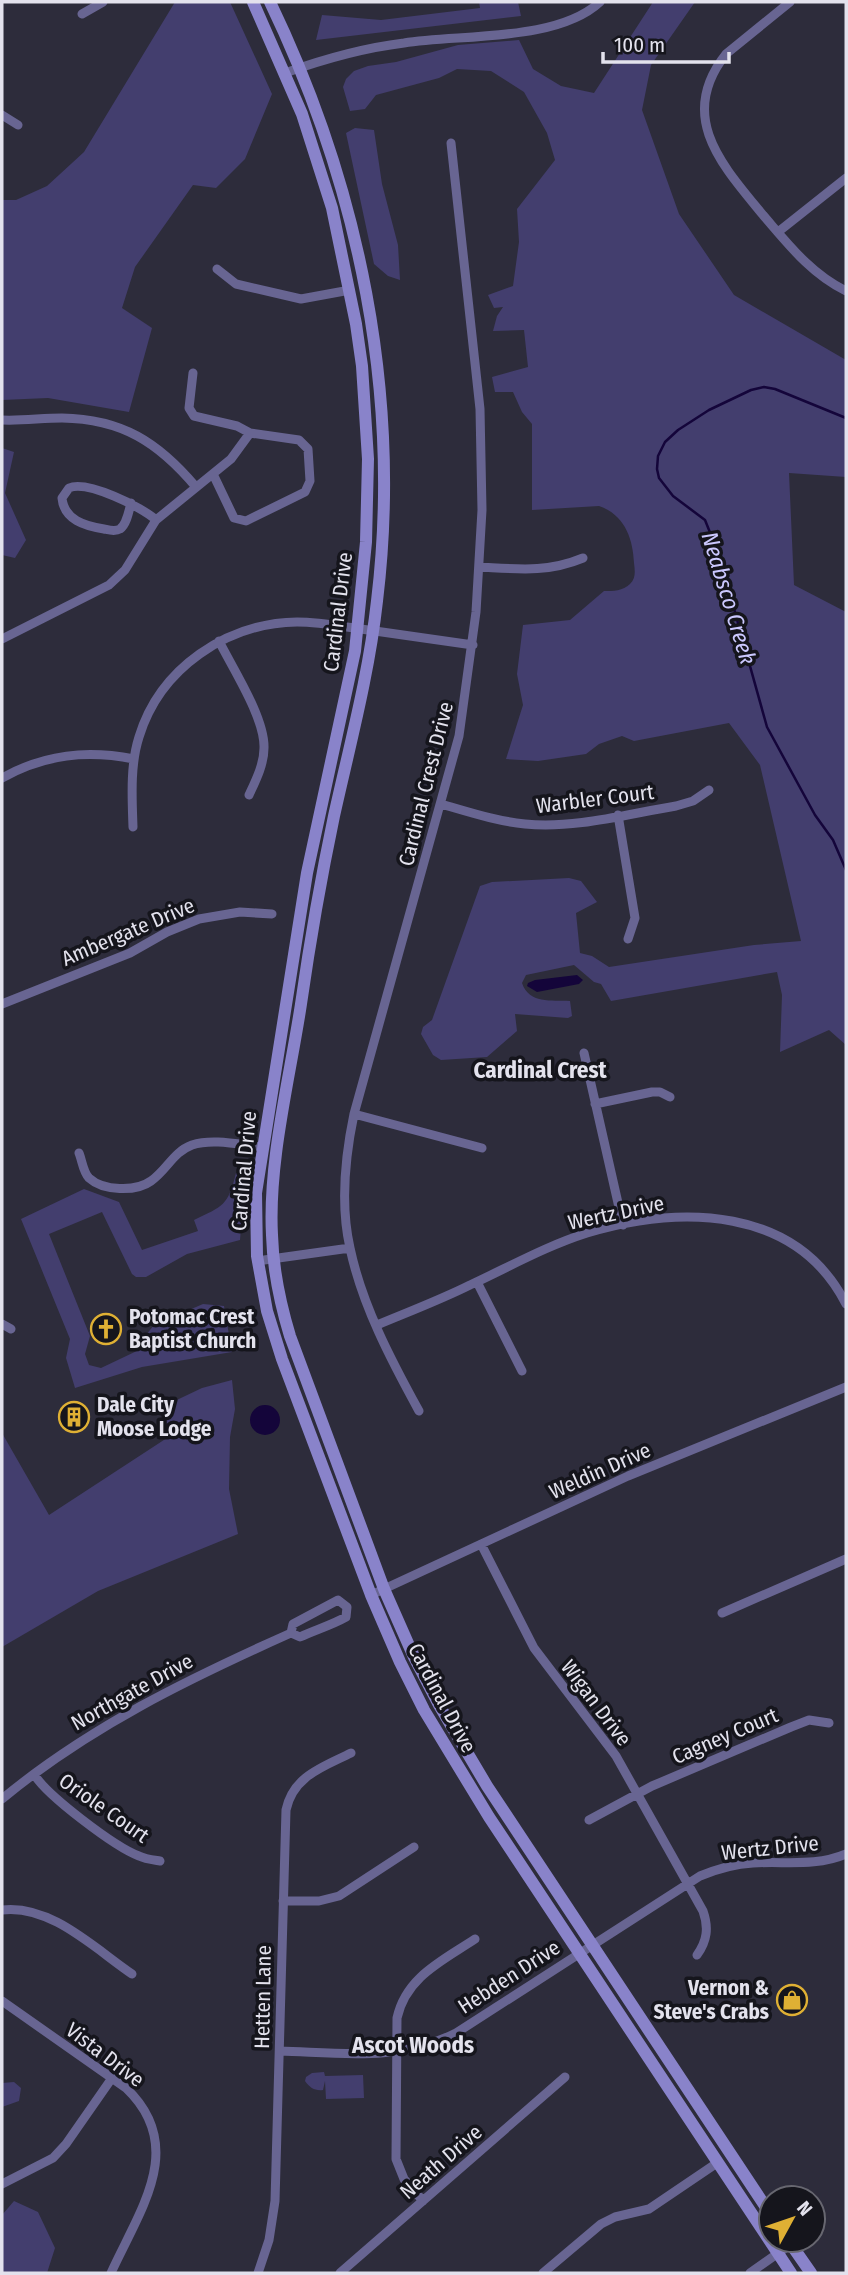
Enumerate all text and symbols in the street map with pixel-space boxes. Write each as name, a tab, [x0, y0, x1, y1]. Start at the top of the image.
scale bar	[603, 21, 729, 65]
text: 100 m	[614, 32, 665, 58]
water label: Neabsco Creek	[696, 528, 762, 668]
street label: Cardinal Drive	[318, 551, 358, 673]
street label: Cardinal Crest Drive	[393, 699, 459, 869]
street label: Warbler Court	[535, 779, 655, 819]
street label: Ambergate Drive	[58, 892, 198, 972]
district label: Cardinal Crest	[473, 1056, 608, 1084]
street label: Cardinal Drive	[226, 1110, 262, 1232]
street label: Wertz Drive	[565, 1190, 667, 1236]
place label: Potomac Crest Baptist Church	[129, 1304, 256, 1354]
church icon: Potomac Crest Baptist Church	[89, 1312, 123, 1346]
place label: Dale City Moose Lodge	[97, 1392, 212, 1442]
building icon: Dale City Moose Lodge	[57, 1400, 91, 1434]
street label: Weldin Drive	[545, 1437, 655, 1505]
street label: Cardinal Drive	[402, 1639, 482, 1757]
street label: Northgate Drive	[67, 1648, 197, 1736]
street label: Wigan Drive	[555, 1655, 637, 1751]
street label: Cagney Court	[668, 1702, 782, 1770]
street label: Oriole Court	[54, 1768, 154, 1849]
street label: Wertz Drive	[720, 1830, 820, 1866]
street label: Hebden Drive	[453, 1934, 565, 2020]
street label: Hetten Lane	[249, 1945, 277, 2049]
place label: Vernon & Steve's Crabs	[654, 1975, 769, 2025]
shop icon: Vernon & Steve's Crabs	[775, 1983, 809, 2017]
street label: Vista Drive	[61, 2017, 149, 2093]
district label: Ascot Woods	[351, 2031, 474, 2059]
street label: Neath Drive	[395, 2119, 487, 2205]
north arrow	[757, 2184, 827, 2254]
text: N	[792, 2197, 817, 2220]

